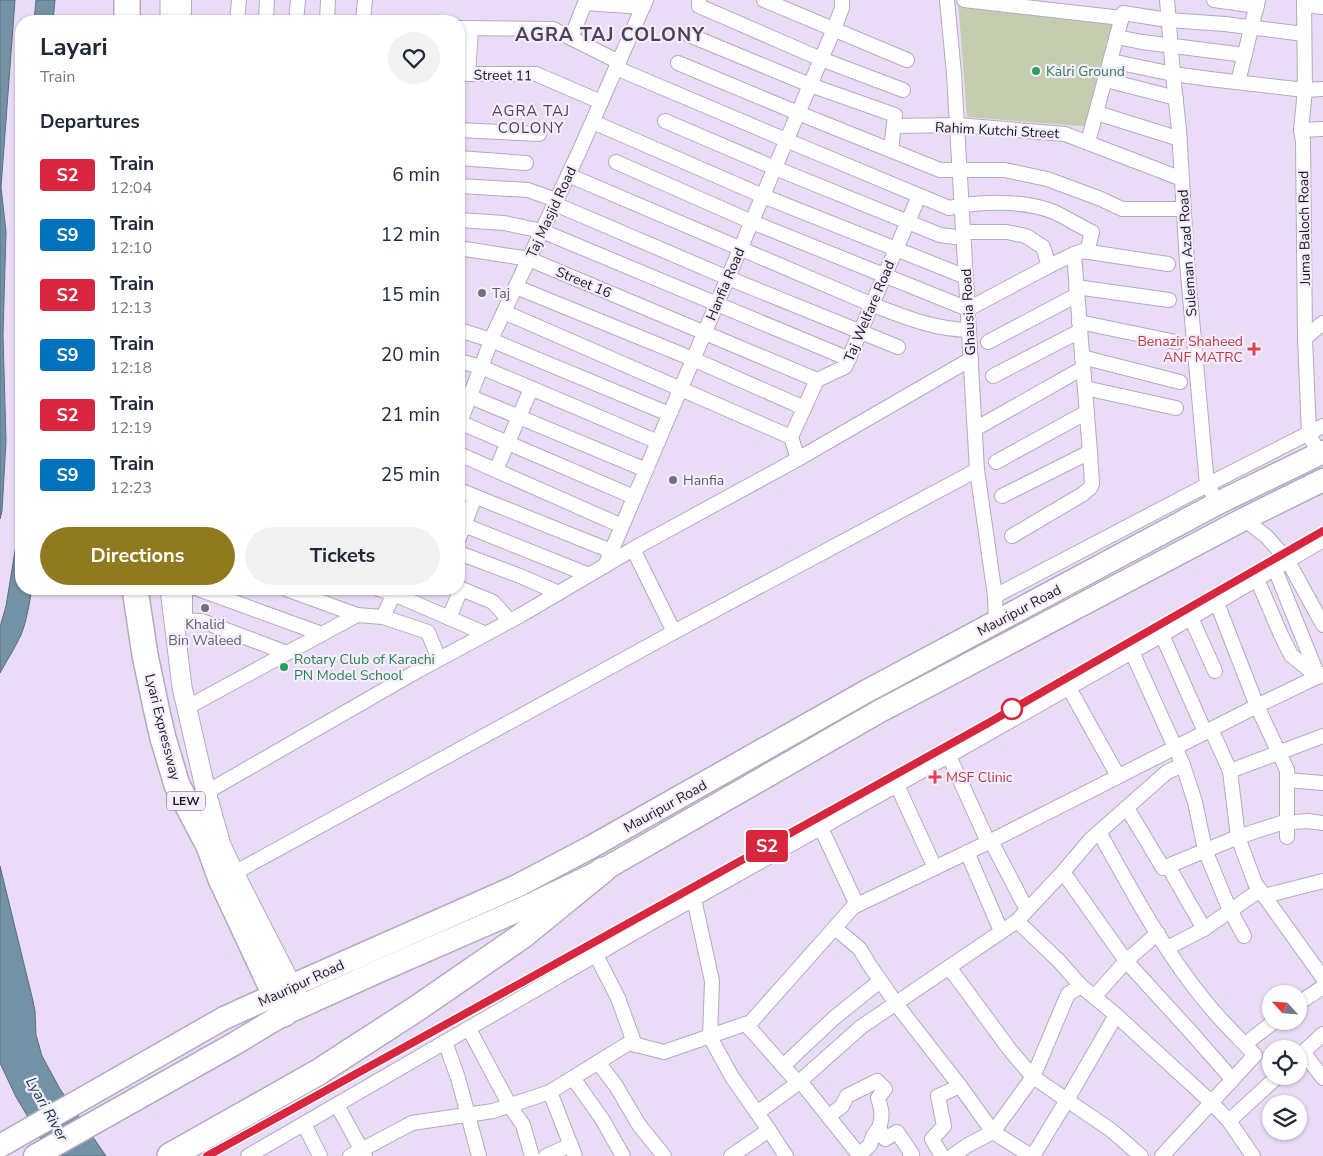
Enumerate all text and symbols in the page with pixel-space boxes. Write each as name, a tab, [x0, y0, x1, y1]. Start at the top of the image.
district label: AGRA TAJ COLONY	[515, 22, 705, 48]
text: Layari	[40, 31, 108, 63]
button: heart	[388, 32, 440, 84]
place label: Kalri Ground	[1046, 62, 1125, 81]
street label: Street 11	[474, 65, 532, 86]
marker: Kalri Ground	[1030, 65, 1042, 77]
text: Train	[40, 66, 75, 88]
district label: AGRA TAJ COLONY	[492, 101, 570, 138]
text: Departures	[40, 109, 140, 135]
street label: Rahim Kutchi Street	[934, 118, 1060, 143]
text: Train	[110, 151, 154, 177]
text: 6 min	[392, 162, 440, 188]
text: S2	[56, 163, 79, 187]
street label: Taj Masjid Road	[522, 163, 581, 261]
street label: Juma Baloch Road	[1294, 170, 1315, 287]
text: 12:04	[110, 177, 152, 199]
street label: Suleman Azad Road	[1174, 189, 1201, 317]
text: Train	[110, 211, 154, 237]
text: 12 min	[381, 222, 440, 248]
text: S9	[56, 223, 79, 247]
text: 12:10	[110, 237, 152, 259]
street label: Hanfia Road	[702, 245, 749, 324]
street label: Taj Welfare Road	[840, 258, 899, 365]
street label: Street 16	[553, 262, 614, 303]
street label: Ghausia Road	[957, 268, 980, 356]
text: Train	[110, 271, 154, 297]
text: 15 min	[381, 282, 440, 308]
text: S2	[56, 283, 79, 307]
place label: Taj	[492, 284, 510, 303]
marker: Taj	[476, 287, 488, 299]
text: 12:13	[110, 297, 152, 319]
text: Train	[110, 331, 154, 357]
place label: Benazir Shaheed ANF MATRC	[1137, 332, 1243, 367]
text: 20 min	[381, 342, 440, 368]
marker: Benazir Shaheed ANF MATRC	[1247, 342, 1261, 356]
text: S9	[56, 343, 79, 367]
text: 12:18	[110, 357, 152, 379]
text: Train	[110, 391, 154, 417]
text: 21 min	[381, 402, 440, 428]
text: S2	[56, 403, 79, 427]
text: 12:19	[110, 417, 152, 439]
text: Train	[110, 451, 154, 477]
text: 25 min	[381, 462, 440, 488]
text: S9	[56, 463, 79, 487]
place label: Hanfia	[683, 471, 724, 490]
marker: Hanfia	[667, 474, 679, 486]
text: 12:23	[110, 477, 152, 499]
button: Directions	[40, 527, 235, 585]
button: Tickets	[245, 527, 440, 585]
street label: Mauripur Road	[974, 580, 1065, 641]
marker: Khalid Bin Waleed	[199, 602, 211, 614]
place label: Khalid Bin Waleed	[168, 615, 242, 650]
place label: Rotary Club of Karachi PN Model School	[294, 650, 435, 685]
marker: Rotary Club of Karachi PN Model School	[278, 661, 290, 673]
street label: Lyari Expressway	[140, 672, 185, 783]
unlabelled marker	[1001, 698, 1023, 720]
place label: MSF Clinic	[946, 768, 1013, 787]
marker: MSF Clinic	[928, 770, 942, 784]
street label: Mauripur Road	[620, 776, 710, 837]
road number: LEW	[167, 791, 205, 810]
line badge: S2	[744, 830, 790, 862]
text: S2	[756, 834, 778, 858]
street label: Mauripur Road	[255, 955, 347, 1012]
north arrow	[1262, 985, 1308, 1030]
map controls	[1262, 985, 1307, 1140]
button: locate	[1262, 1040, 1307, 1085]
water label: Lyari River	[21, 1073, 73, 1145]
button: layers	[1262, 1095, 1307, 1140]

